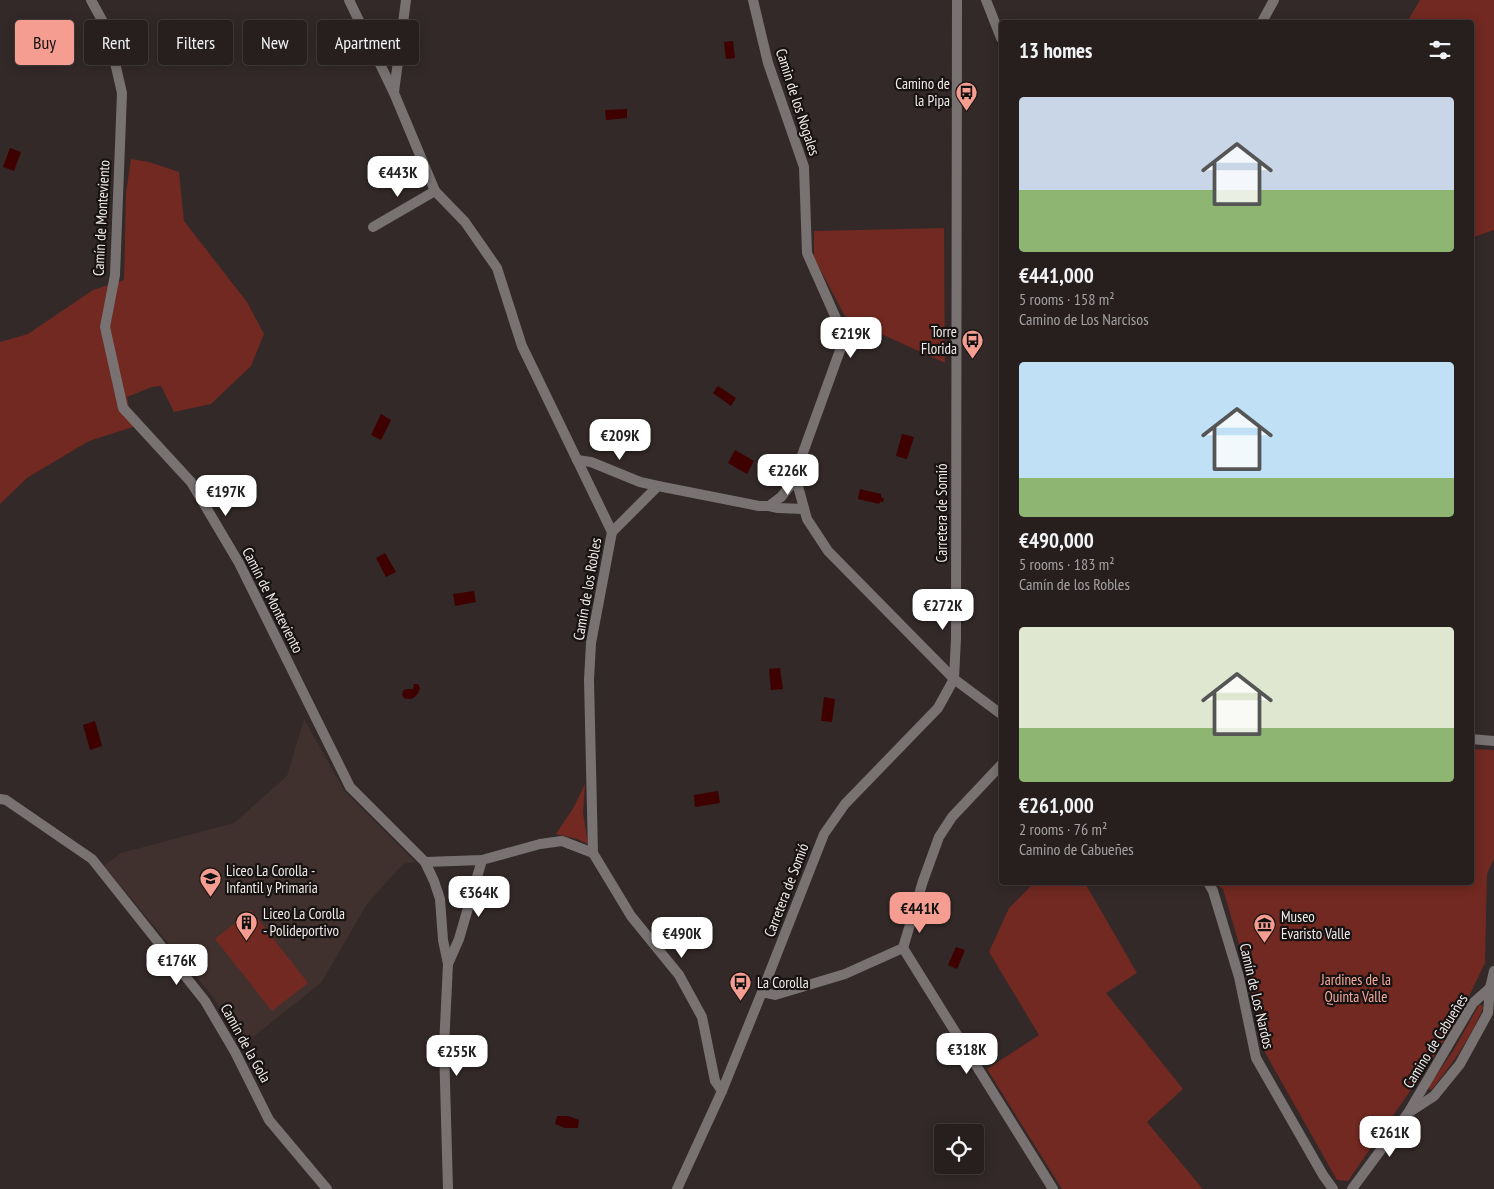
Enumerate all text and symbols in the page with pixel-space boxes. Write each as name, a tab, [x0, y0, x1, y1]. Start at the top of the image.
chip: Buy	[15, 20, 74, 65]
chip: Rent	[84, 20, 148, 65]
chip: Filters	[158, 20, 233, 65]
chip: New	[243, 20, 307, 65]
chip: Apartment	[317, 20, 419, 65]
icon: filters	[1426, 36, 1454, 64]
text: 13 homes	[1019, 37, 1092, 64]
street label: Camin de los Nogales	[772, 46, 824, 158]
place label: Camino de la Pipa	[895, 74, 950, 110]
bus stop icon: Camino de la Pipa	[954, 80, 978, 111]
icon: home	[1192, 129, 1282, 219]
pin: €443K	[363, 156, 433, 198]
street label: Camín de Monteviento	[88, 159, 114, 277]
text: €443K	[379, 162, 417, 182]
text: €441,000	[1019, 262, 1094, 289]
text: 5 rooms · 158 m²	[1019, 289, 1115, 309]
text: Camino de Los Narcisos	[1019, 309, 1149, 329]
pin: €219K	[816, 316, 886, 359]
place label: Torre Florida	[921, 322, 957, 358]
text: €219K	[832, 323, 870, 343]
bus stop icon: Torre Florida	[961, 328, 985, 359]
icon: home	[1192, 394, 1282, 484]
pin: €209K	[585, 418, 655, 461]
text: €209K	[601, 425, 639, 445]
pin: €226K	[753, 454, 823, 496]
text: €226K	[769, 460, 807, 480]
street label: Carretera de Somió	[932, 464, 951, 562]
pin: €197K	[191, 474, 261, 517]
text: €197K	[207, 481, 245, 501]
text: €490,000	[1019, 527, 1094, 554]
street label: Camín de los Robles	[569, 536, 605, 642]
street label: Camín de Monteviento	[238, 544, 308, 656]
text: 5 rooms · 183 m²	[1019, 554, 1115, 574]
text: Camín de los Robles	[1019, 574, 1130, 594]
pin: €272K	[908, 588, 978, 631]
text: €272K	[924, 595, 962, 615]
icon: home	[1192, 659, 1282, 749]
text: €261,000	[1019, 792, 1094, 819]
text: 2 rooms · 76 m²	[1019, 819, 1107, 839]
text: Camino de Cabueñes	[1019, 839, 1134, 859]
street label: Carretera de Somió	[759, 840, 813, 940]
place label: Liceo La Corolla - Infantil y Primaria	[226, 861, 318, 897]
school or university icon: Liceo La Corolla - Infantil y Primaria	[198, 867, 222, 898]
pin: €364K	[444, 876, 514, 918]
text: €364K	[460, 882, 498, 902]
pin: €441K	[885, 892, 955, 934]
text: €441K	[901, 898, 939, 918]
place label: Liceo La Corolla - Polideportivo	[263, 904, 345, 940]
place label: Museo Evaristo Valle	[1281, 907, 1351, 943]
building icon: Liceo La Corolla - Polideportivo	[235, 910, 259, 941]
museum icon: Museo Evaristo Valle	[1253, 913, 1277, 944]
pin: €490K	[647, 916, 717, 959]
text: €490K	[663, 923, 701, 943]
street label: Camín de Los Nardos	[1236, 941, 1278, 1051]
pin: €176K	[142, 944, 212, 986]
text: €176K	[158, 950, 196, 970]
bus stop icon: La Corolla	[729, 970, 753, 1001]
park label: Jardines de la Quinta Valle	[1320, 970, 1391, 1006]
place label: La Corolla	[757, 973, 809, 992]
street label: Camino de Cabueñes	[1398, 990, 1472, 1092]
street label: Camín de la Gola	[217, 1000, 275, 1086]
pin: €318K	[932, 1032, 1002, 1075]
pin: €255K	[422, 1034, 492, 1077]
text: €318K	[948, 1039, 986, 1059]
text: €255K	[438, 1041, 476, 1061]
pin: €261K	[1355, 1116, 1425, 1158]
text: €261K	[1371, 1122, 1409, 1142]
map controls	[934, 1124, 984, 1174]
button: locate	[934, 1124, 984, 1174]

